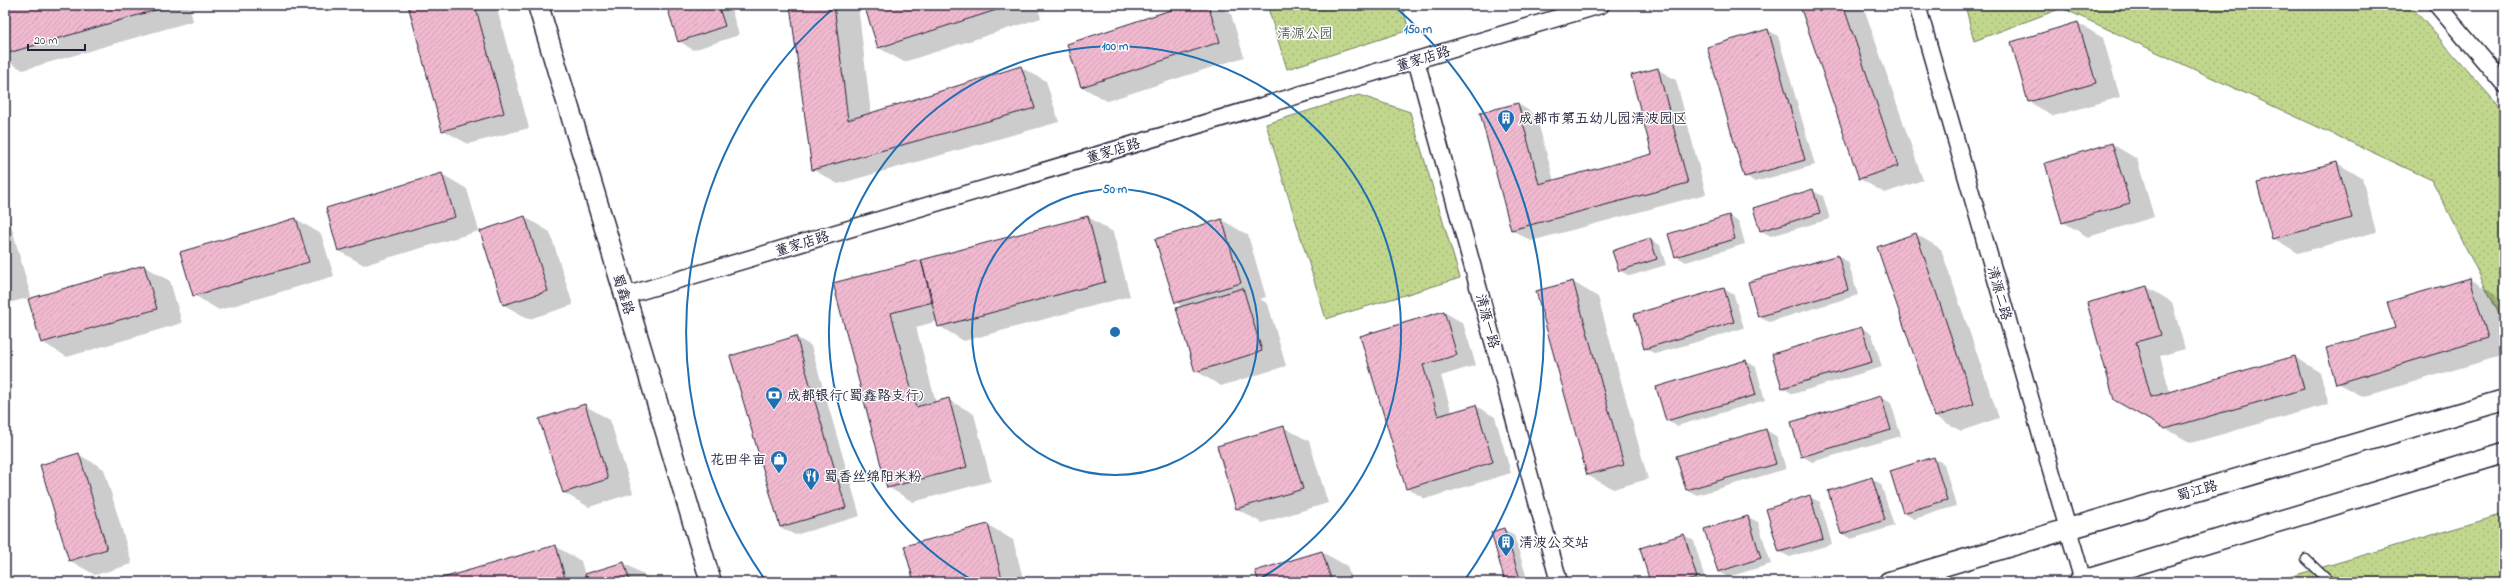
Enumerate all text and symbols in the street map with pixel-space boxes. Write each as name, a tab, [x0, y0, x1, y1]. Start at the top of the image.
text: 150 m	[1404, 21, 1433, 39]
park label: 清源公园	[1277, 24, 1333, 45]
scale bar	[28, 26, 85, 52]
text: 20 m	[34, 32, 57, 50]
text: 100 m	[1102, 38, 1129, 56]
street label: 董家店路	[1394, 41, 1453, 78]
building icon: 成都市第五幼儿园清波园区	[1496, 108, 1516, 133]
place label: 成都市第五幼儿园清波园区	[1519, 109, 1687, 130]
street label: 董家店路	[1084, 133, 1143, 170]
text: 50 m	[1103, 181, 1128, 199]
street label: 董家店路	[773, 226, 832, 263]
street label: 清源二路	[1981, 264, 2016, 323]
street label: 蜀鑫路	[606, 271, 639, 318]
street label: 清源一路	[1469, 292, 1504, 351]
centre of rings	[1108, 325, 1122, 339]
bank icon: 成都银行(蜀鑫路支行)	[764, 385, 784, 410]
place label: 成都银行(蜀鑫路支行)	[787, 386, 923, 407]
shop icon: 花田半亩	[769, 449, 789, 474]
place label: 花田半亩	[710, 450, 766, 471]
restaurant icon: 蜀香丝绵阳米粉	[801, 466, 821, 491]
place label: 蜀香丝绵阳米粉	[824, 467, 922, 488]
street label: 蜀江路	[2174, 476, 2220, 507]
building icon: 清波公交站	[1496, 532, 1516, 557]
place label: 清波公交站	[1519, 533, 1589, 554]

